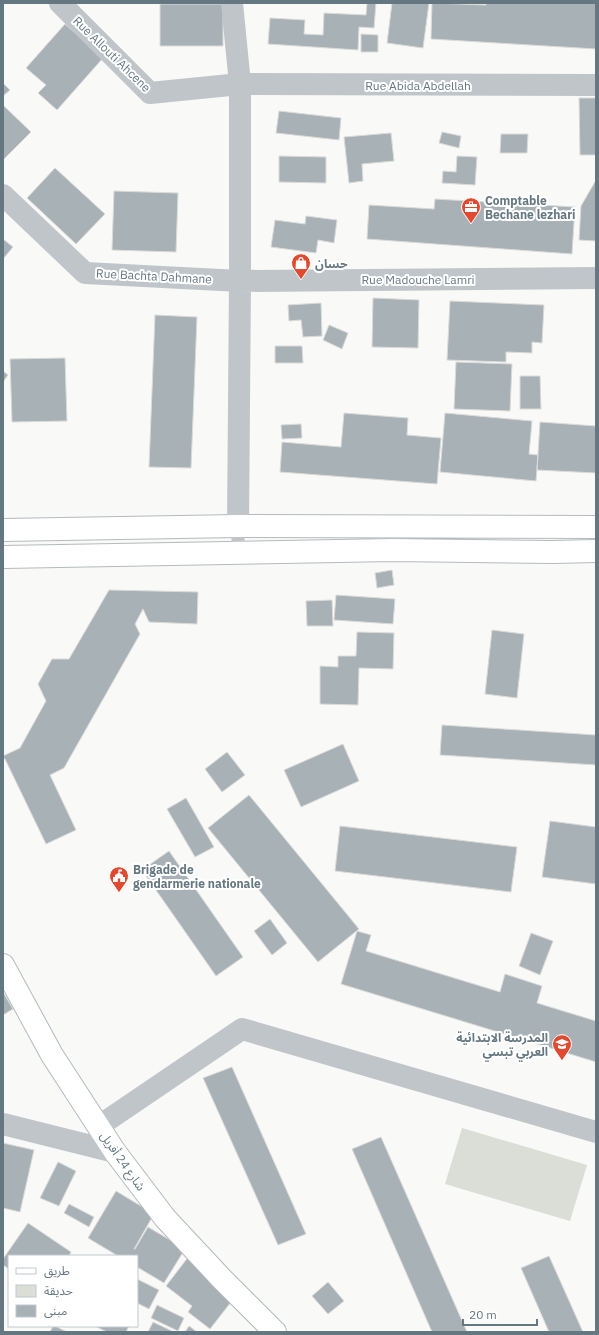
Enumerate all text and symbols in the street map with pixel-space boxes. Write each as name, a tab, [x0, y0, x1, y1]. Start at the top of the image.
street label: Rue Allouti Ahcene	[70, 13, 154, 95]
street label: Rue Abida Abdellah	[365, 78, 471, 93]
place label: Comptable Bechane lezhari	[485, 193, 575, 222]
office icon: Comptable Bechane lezhari	[460, 196, 482, 224]
shop icon: حسان	[290, 252, 312, 280]
place label: حسان	[315, 256, 348, 271]
street label: Rue Bachta Dahmane	[96, 265, 213, 287]
street label: Rue Madouche Lamri	[361, 272, 475, 287]
place label: Brigade de gendarmerie nationale	[133, 862, 261, 891]
public building icon: Brigade de gendarmerie nationale	[108, 865, 130, 893]
place label: المدرسة الابتدائية العربي تبسي	[456, 1030, 548, 1061]
school or university icon: المدرسة الابتدائية العربي تبسي	[551, 1033, 573, 1061]
street label: شارع 24 أفريل	[96, 1129, 149, 1194]
legend	[8, 1255, 138, 1327]
text: طريق	[44, 1263, 70, 1279]
text: حديقة	[44, 1283, 73, 1298]
scale bar	[463, 1301, 537, 1327]
text: مبنى	[44, 1303, 67, 1318]
text: 20 m	[469, 1307, 497, 1322]

